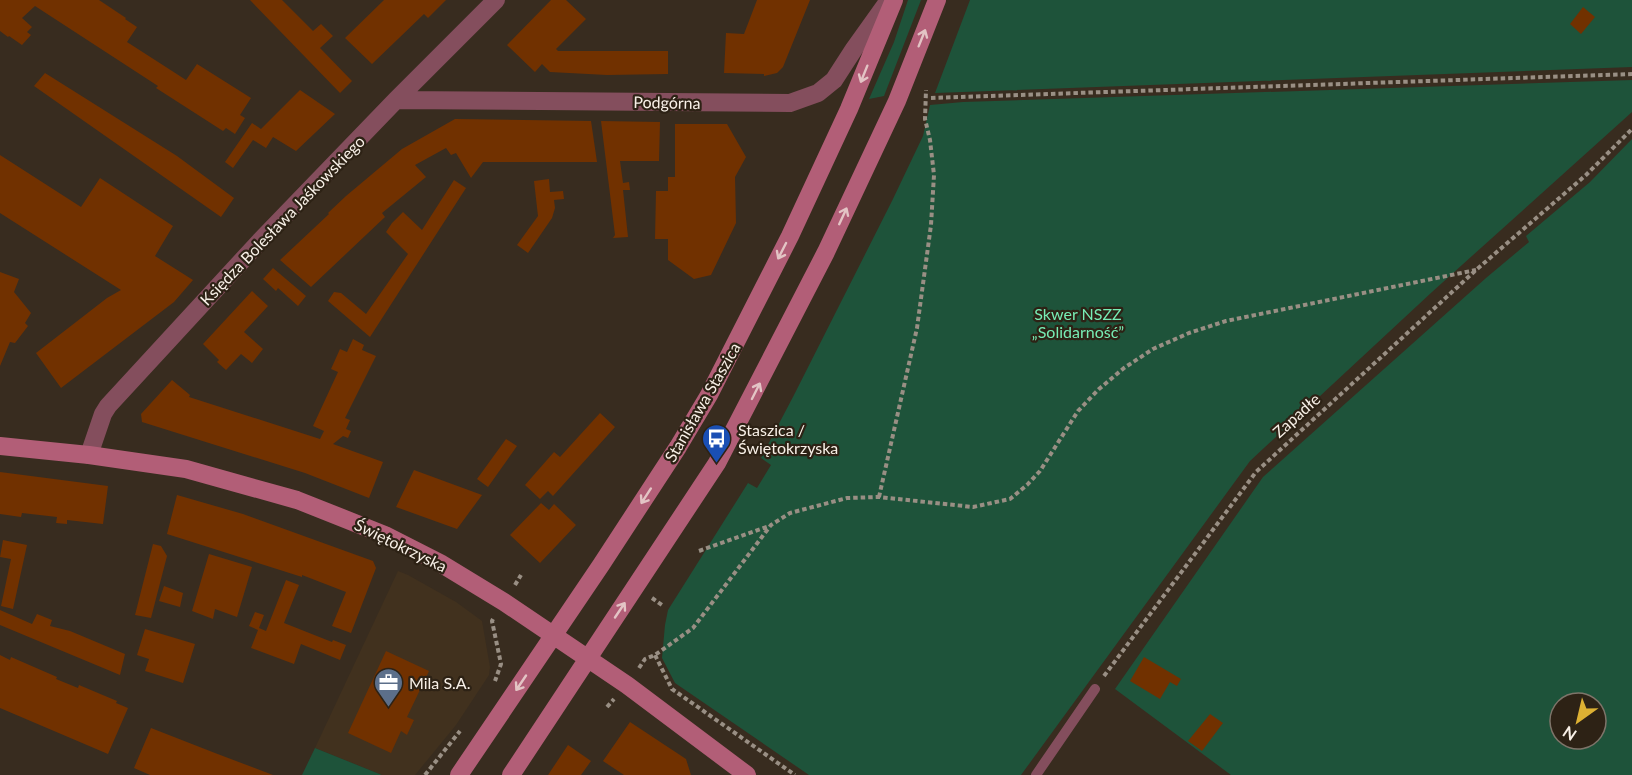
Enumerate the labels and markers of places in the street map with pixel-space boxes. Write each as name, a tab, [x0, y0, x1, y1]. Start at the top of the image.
place label: Staszica / Świętokrzyska	[738, 420, 838, 457]
bus stop icon: Staszica / Świętokrzyska	[701, 422, 733, 464]
office icon: Mila S.A.	[372, 666, 404, 708]
place label: Mila S.A.	[409, 673, 470, 692]

